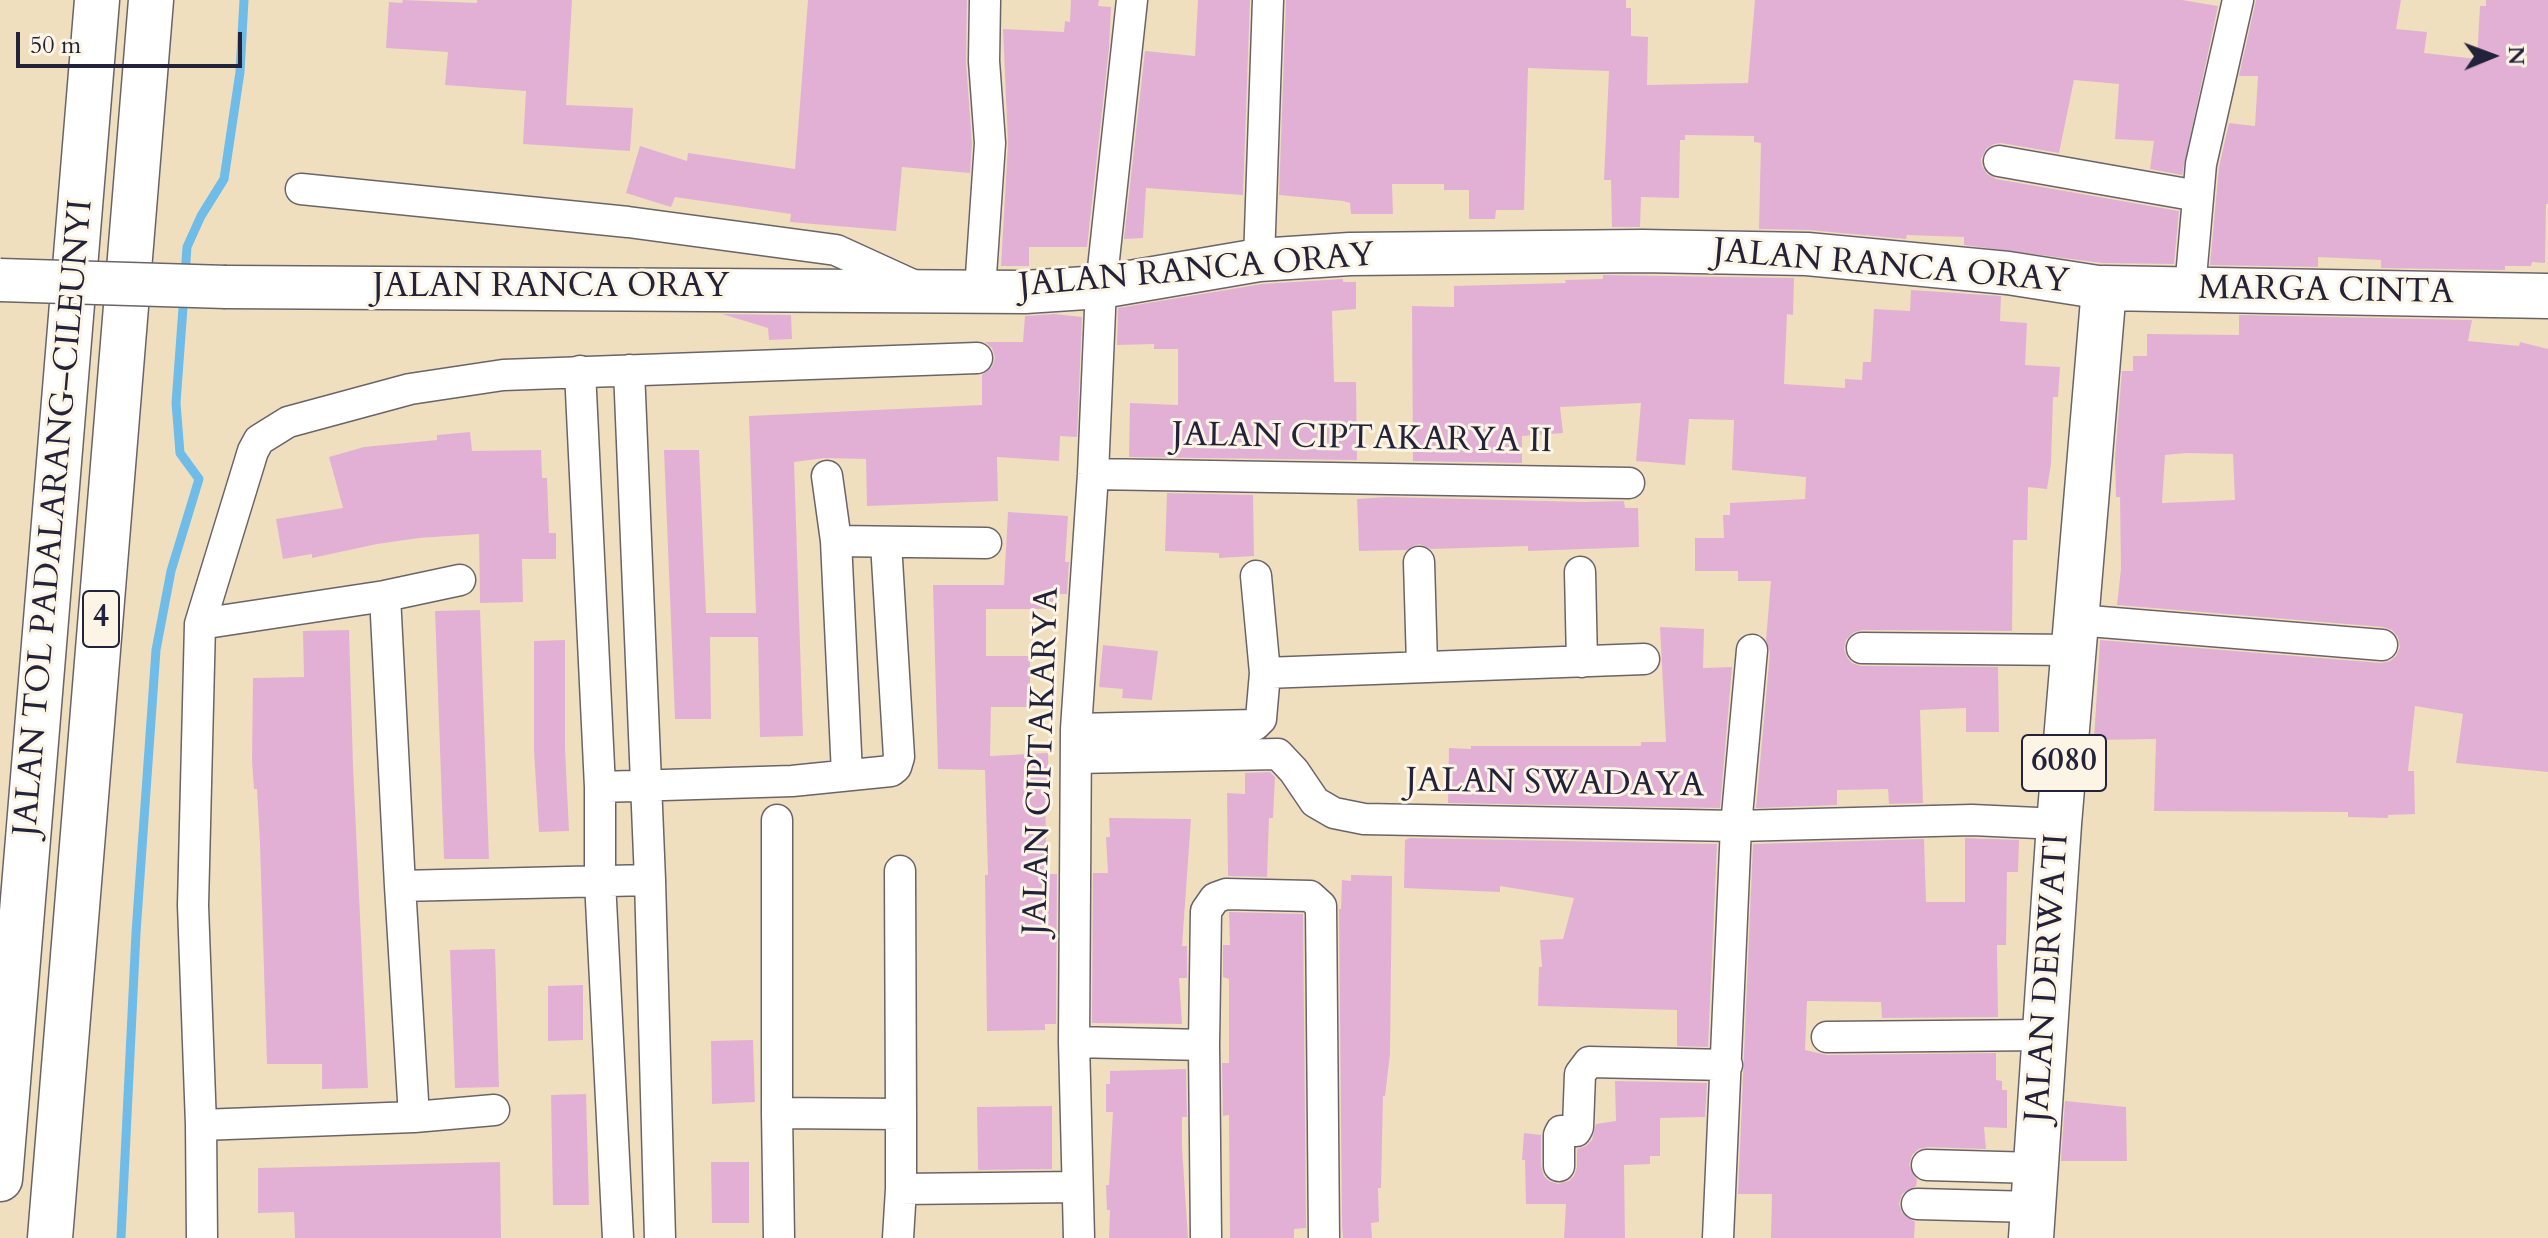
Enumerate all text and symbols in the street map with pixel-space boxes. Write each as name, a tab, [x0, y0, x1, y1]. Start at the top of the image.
scale bar	[20, 16, 246, 66]
north arrow	[2452, 16, 2532, 96]
text: 50 m	[30, 29, 81, 62]
text: N	[2501, 46, 2531, 65]
street label: JALAN TOL PADALARANG–CILEUNYI	[7, 198, 103, 838]
street label: JALAN RANCA ORAY	[1711, 232, 2071, 304]
street label: JALAN RANCA ORAY	[1017, 236, 1377, 308]
street label: JALAN RANCA ORAY	[372, 268, 730, 308]
street label: MARGA CINTA	[2198, 269, 2454, 315]
street label: JALAN CIPTAKARYA II	[1172, 416, 1552, 464]
street label: JALAN CIPTAKARYA	[1017, 586, 1069, 936]
road number: 4	[83, 591, 119, 647]
road number: 6080	[2022, 735, 2106, 791]
street label: JALAN SWADAYA	[1405, 762, 1705, 808]
street label: JALAN DERWATI	[2019, 832, 2079, 1124]

